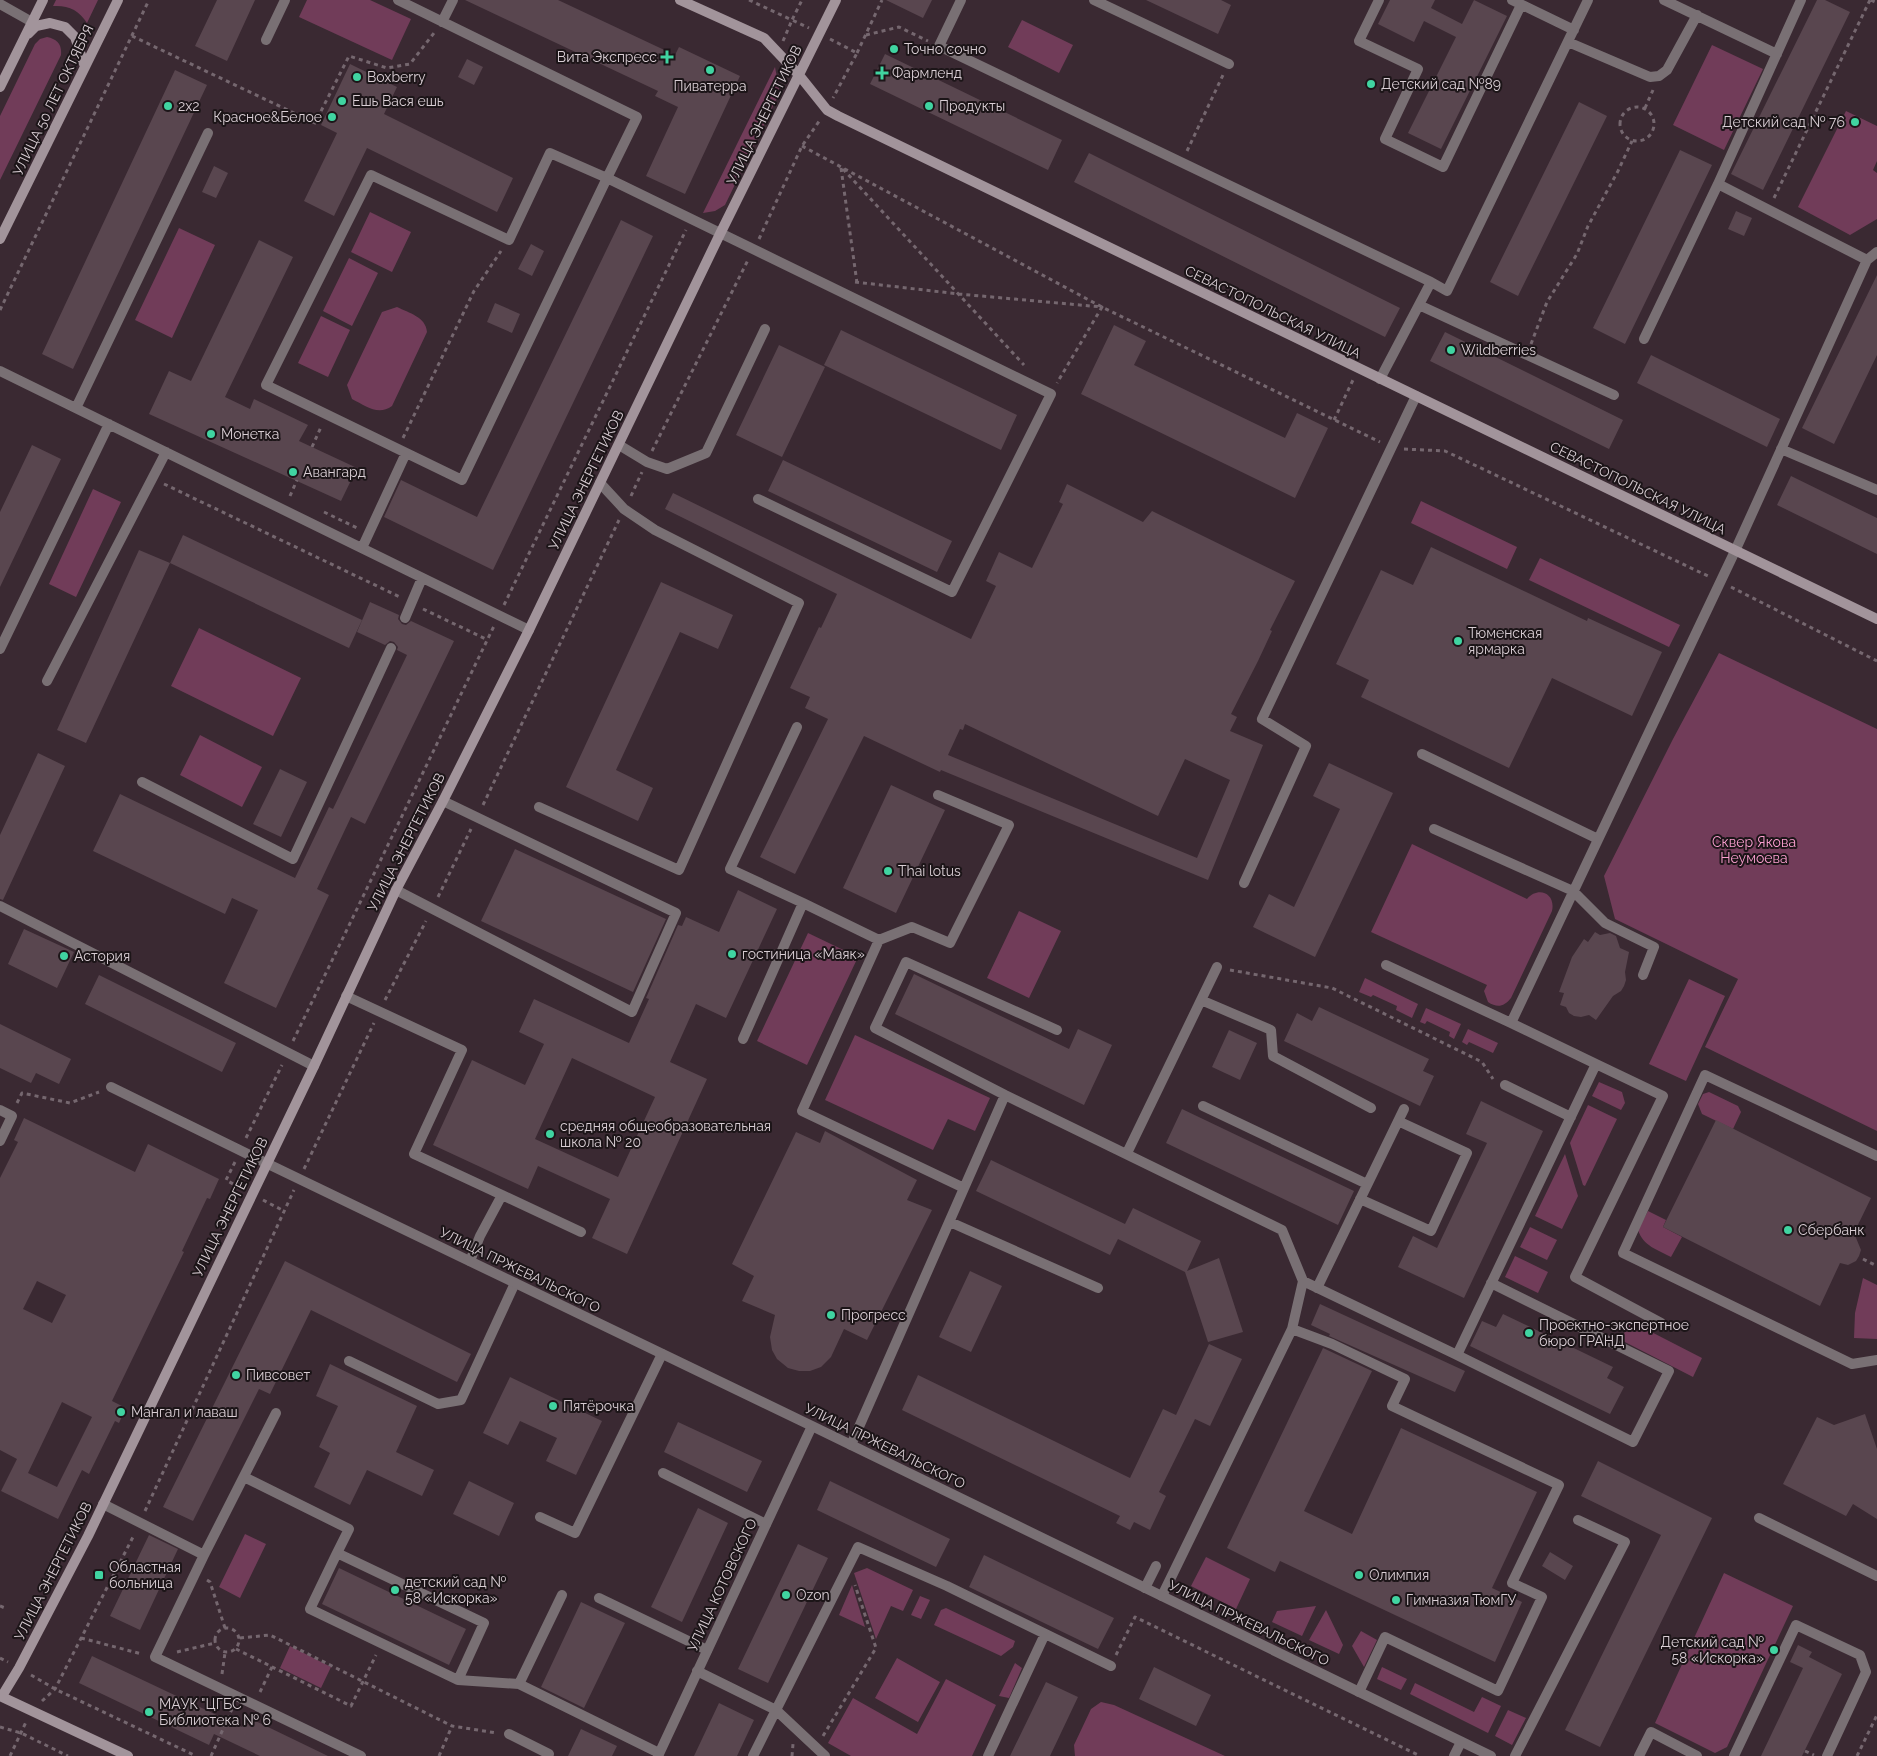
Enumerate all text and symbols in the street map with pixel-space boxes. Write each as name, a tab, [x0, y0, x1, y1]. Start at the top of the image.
street label: УЛИЦА 50 ЛЕТ ОКТЯБРЯ	[9, 22, 97, 178]
place label: Точно сочно	[904, 41, 986, 57]
street label: УЛИЦА ЭНЕРГЕТИКОВ	[723, 43, 805, 187]
marker: Точно сочно	[888, 43, 900, 55]
place label: Вита Экспресс	[557, 49, 657, 65]
marker: Вита Экспресс	[661, 51, 673, 63]
marker: Пиватерра	[704, 64, 716, 76]
place label: Фармленд	[892, 65, 962, 81]
marker: Фармленд	[876, 67, 888, 79]
place label: Boxberry	[367, 69, 426, 85]
marker: Boxberry	[351, 71, 363, 83]
place label: Детский сад №89	[1381, 76, 1501, 92]
place label: Пиватерра	[673, 78, 747, 94]
marker: Детский сад №89	[1365, 78, 1377, 90]
place label: Ешь Вася ешь	[352, 93, 444, 109]
marker: Ешь Вася ешь	[336, 95, 348, 107]
place label: 2х2	[178, 98, 200, 114]
place label: Продукты	[939, 98, 1005, 114]
marker: 2х2	[162, 100, 174, 112]
marker: Продукты	[923, 100, 935, 112]
place label: Красное&Белое	[213, 109, 322, 125]
marker: Красное&Белое	[326, 111, 338, 123]
place label: Детский сад № 76	[1722, 114, 1845, 130]
marker: Детский сад № 76	[1849, 116, 1861, 128]
street label: СЕВАСТОПОЛЬСКАЯ УЛИЦА	[1183, 262, 1364, 362]
place label: Wildberries	[1461, 342, 1536, 358]
marker: Wildberries	[1445, 344, 1457, 356]
street label: УЛИЦА ЭНЕРГЕТИКОВ	[545, 408, 627, 552]
place label: Монетка	[221, 426, 279, 442]
marker: Монетка	[205, 428, 217, 440]
street label: СЕВАСТОПОЛЬСКАЯ УЛИЦА	[1548, 438, 1729, 538]
place label: Авангард	[303, 464, 366, 480]
marker: Авангард	[287, 466, 299, 478]
place label: Тюменская ярмарка	[1468, 625, 1542, 657]
marker: Тюменская ярмарка	[1452, 635, 1464, 647]
street label: УЛИЦА ЭНЕРГЕТИКОВ	[364, 770, 448, 914]
park label: Сквер Якова Неумоева	[1712, 834, 1796, 866]
place label: Thai lotus	[898, 863, 961, 879]
marker: Thai lotus	[882, 865, 894, 877]
place label: гостиница «Маяк»	[742, 946, 865, 962]
place label: Астория	[74, 948, 130, 964]
marker: гостиница «Маяк»	[726, 948, 738, 960]
marker: Астория	[58, 950, 70, 962]
place label: средняя общеобразовательная школа № 20	[560, 1118, 771, 1150]
marker: средняя общеобразовательная школа № 20	[544, 1128, 556, 1140]
street label: УЛИЦА ЭНЕРГЕТИКОВ	[189, 1135, 271, 1279]
place label: Сбербанк	[1798, 1222, 1865, 1238]
street label: УЛИЦА ПРЖЕВАЛЬСКОГО	[437, 1224, 603, 1316]
marker: Сбербанк	[1782, 1224, 1794, 1236]
place label: Прогресс	[841, 1307, 906, 1323]
marker: Прогресс	[825, 1309, 837, 1321]
place label: Проектно-экспертное бюро ГРАНД	[1539, 1317, 1689, 1349]
marker: Проектно-экспертное бюро ГРАНД	[1523, 1327, 1535, 1339]
place label: Пивсовет	[246, 1367, 310, 1383]
marker: Пивсовет	[230, 1369, 242, 1381]
place label: Пятёрочка	[563, 1398, 634, 1414]
marker: Пятёрочка	[547, 1400, 559, 1412]
street label: УЛИЦА ПРЖЕВАЛЬСКОГО	[802, 1400, 968, 1492]
place label: Мангал и лаваш	[131, 1404, 238, 1420]
marker: Мангал и лаваш	[115, 1406, 127, 1418]
street label: УЛИЦА ЭНЕРГЕТИКОВ	[11, 1499, 95, 1643]
street label: УЛИЦА КОТОВСКОГО	[684, 1516, 760, 1654]
place label: Областная больница	[109, 1559, 181, 1591]
place label: Олимпия	[1369, 1567, 1429, 1583]
marker: Областная больница	[93, 1569, 105, 1581]
marker: Олимпия	[1353, 1569, 1365, 1581]
place label: детский сад № 58 «Искорка»	[405, 1574, 506, 1606]
street label: УЛИЦА ПРЖЕВАЛЬСКОГО	[1166, 1577, 1332, 1669]
marker: детский сад № 58 «Искорка»	[389, 1584, 401, 1596]
place label: Ozon	[796, 1587, 830, 1603]
marker: Ozon	[780, 1589, 792, 1601]
place label: Гимназия ТюмГУ	[1406, 1592, 1517, 1608]
marker: Гимназия ТюмГУ	[1390, 1594, 1402, 1606]
place label: Детский сад № 58 «Искорка»	[1660, 1634, 1764, 1666]
marker: Детский сад № 58 «Искорка»	[1768, 1644, 1780, 1656]
place label: МАУК "ЦГБС" Библиотека № 6	[159, 1696, 271, 1728]
marker: МАУК "ЦГБС" Библиотека № 6	[143, 1706, 155, 1718]

